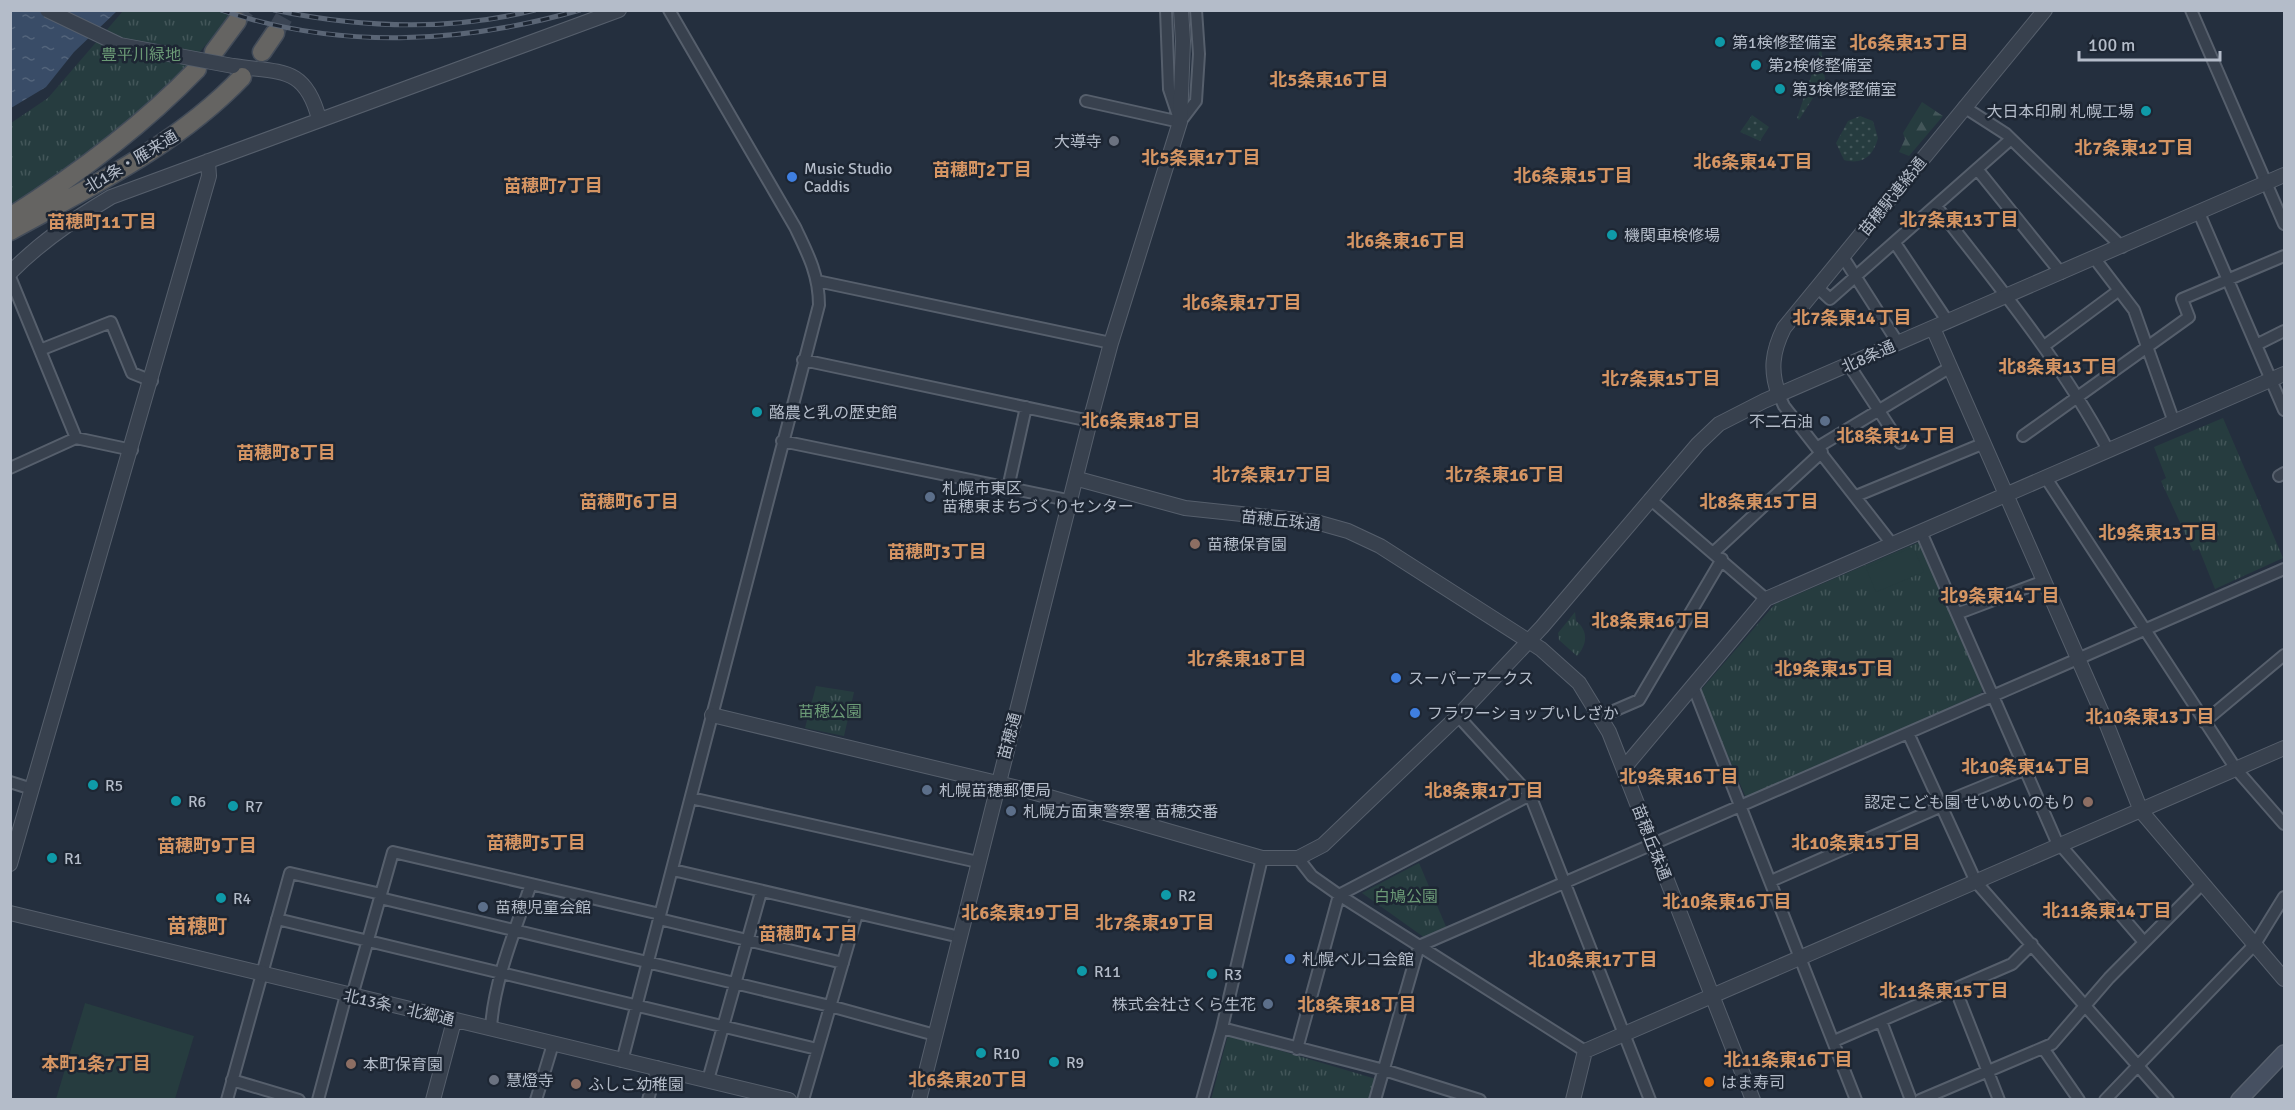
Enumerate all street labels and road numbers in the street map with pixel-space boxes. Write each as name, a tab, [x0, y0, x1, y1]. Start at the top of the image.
street label: 北1条・雁来通	[82, 126, 182, 197]
street label: 苗穂駅連絡通	[1855, 153, 1931, 240]
street label: 北8条通	[1838, 336, 1898, 378]
street label: 苗穂丘珠通	[1240, 507, 1322, 535]
street label: 苗穂通	[994, 710, 1026, 762]
street label: 苗穂丘珠通	[1627, 801, 1675, 883]
street label: 北13条・北郷通	[341, 985, 456, 1030]

